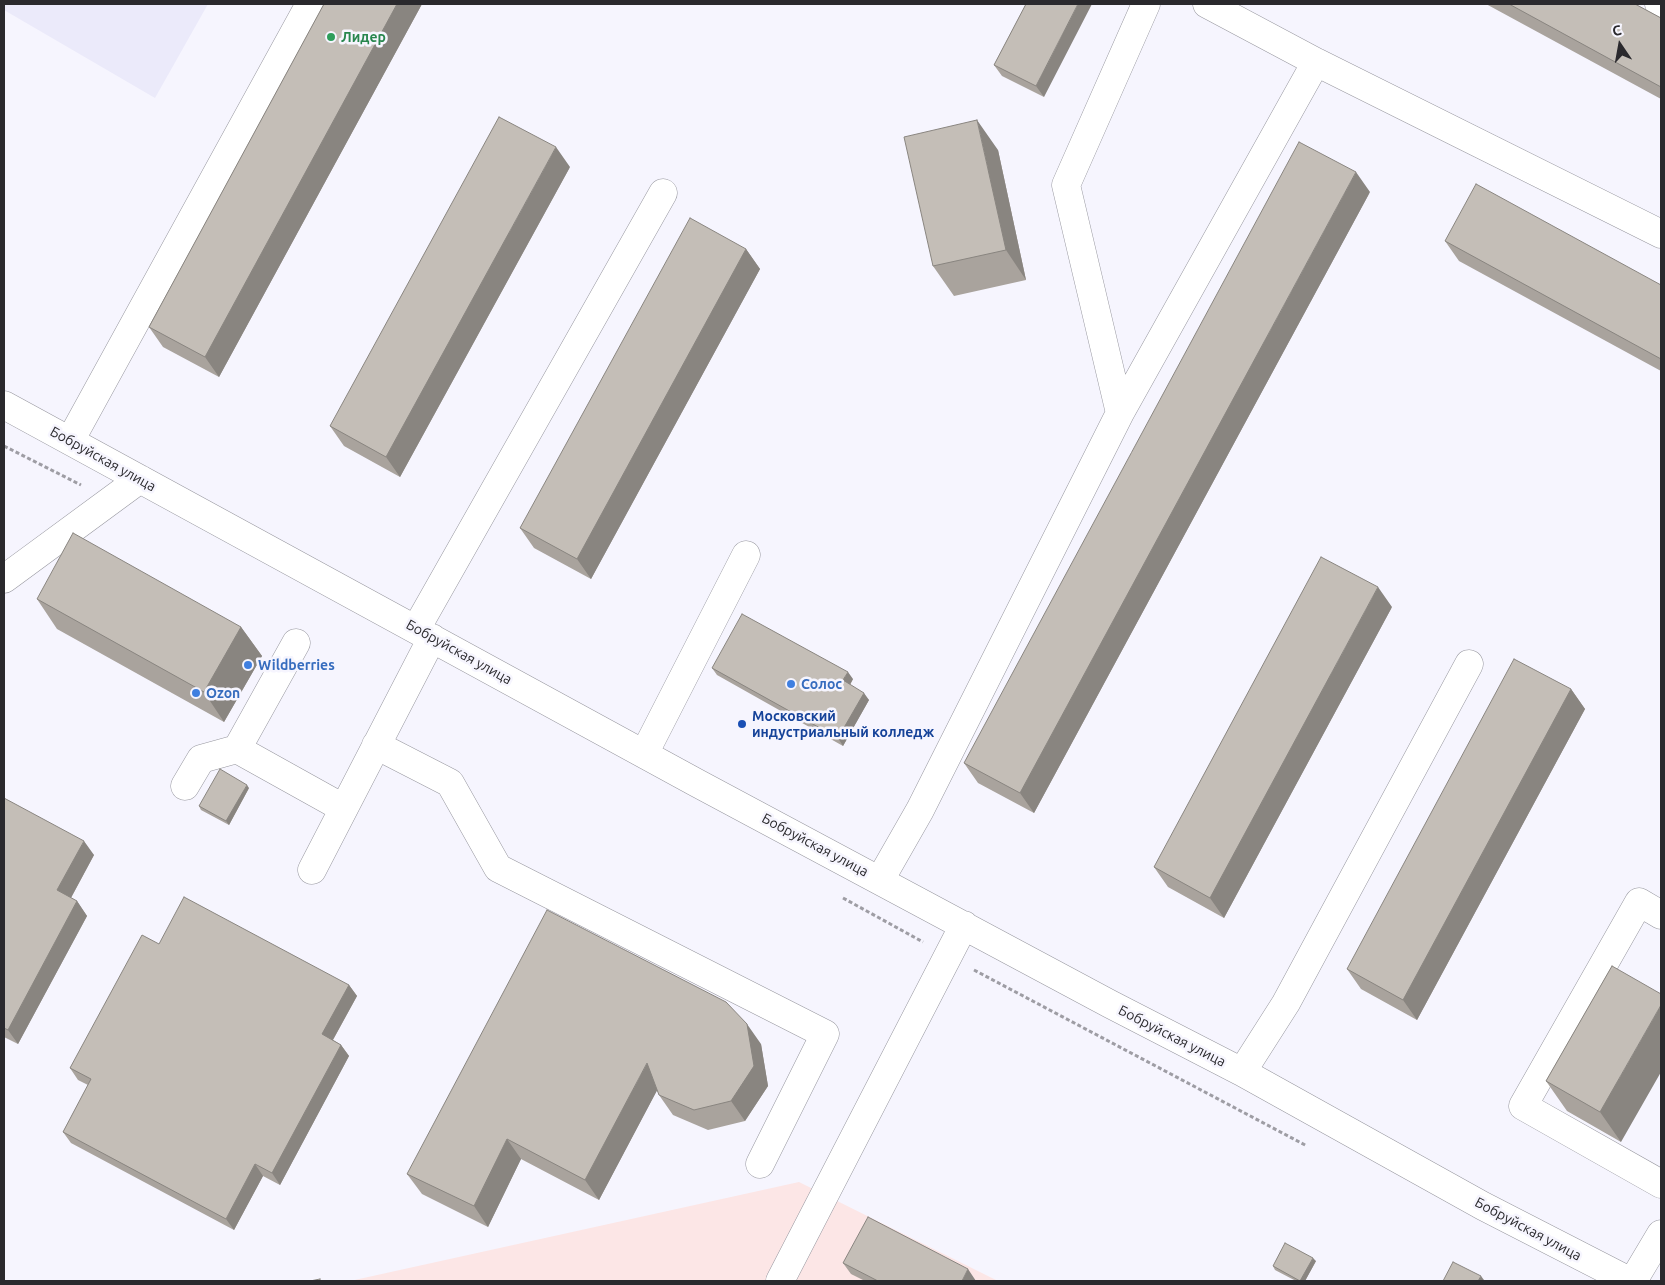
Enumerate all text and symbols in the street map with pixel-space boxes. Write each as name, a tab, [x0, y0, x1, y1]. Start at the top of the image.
north arrow	[1595, 20, 1645, 70]
text: С	[1611, 22, 1623, 39]
place label: Лидер	[341, 29, 386, 45]
marker: Лидер	[325, 31, 337, 43]
street label: Бобруйская улица	[47, 423, 159, 495]
street label: Бобруйская улица	[403, 616, 515, 688]
place label: Wildberries	[258, 657, 335, 673]
marker: Wildberries	[242, 659, 254, 671]
place label: Солос	[801, 676, 842, 692]
marker: Солос	[785, 678, 797, 690]
place label: Ozon	[206, 685, 240, 701]
marker: Ozon	[190, 687, 202, 699]
place label: Московский индустриальный колледж	[752, 708, 934, 740]
marker: Московский индустриальный колледж	[736, 718, 748, 730]
street label: Бобруйская улица	[759, 810, 871, 880]
street label: Бобруйская улица	[1116, 1002, 1228, 1070]
street label: Бобруйская улица	[1472, 1194, 1584, 1264]

